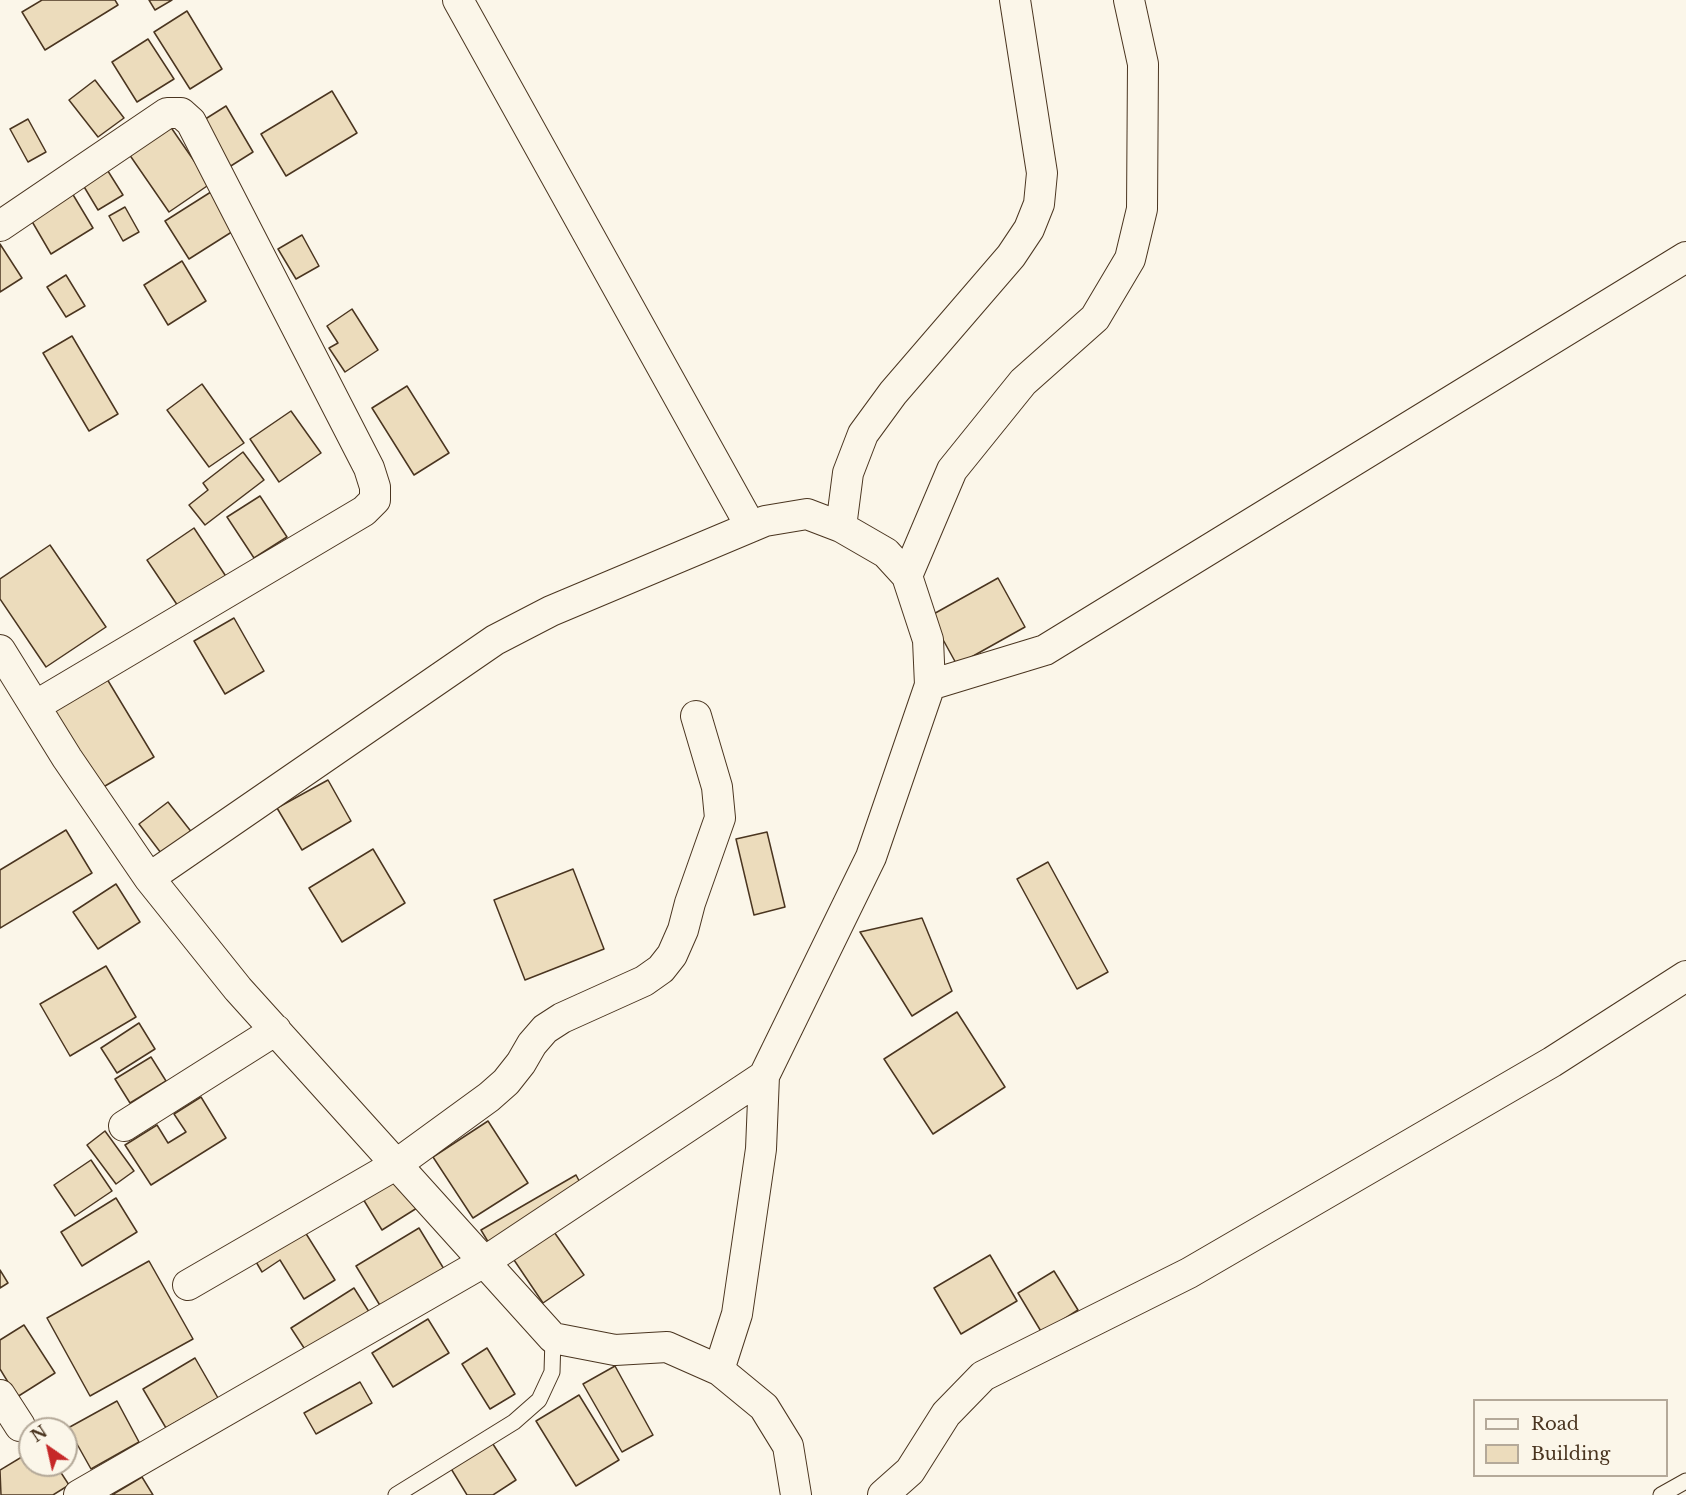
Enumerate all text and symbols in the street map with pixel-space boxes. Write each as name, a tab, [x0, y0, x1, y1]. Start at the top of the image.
legend	[1473, 1399, 1668, 1477]
text: Road	[1531, 1413, 1579, 1435]
north arrow	[18, 1417, 78, 1477]
text: N	[27, 1421, 51, 1446]
text: Building	[1531, 1443, 1610, 1465]

